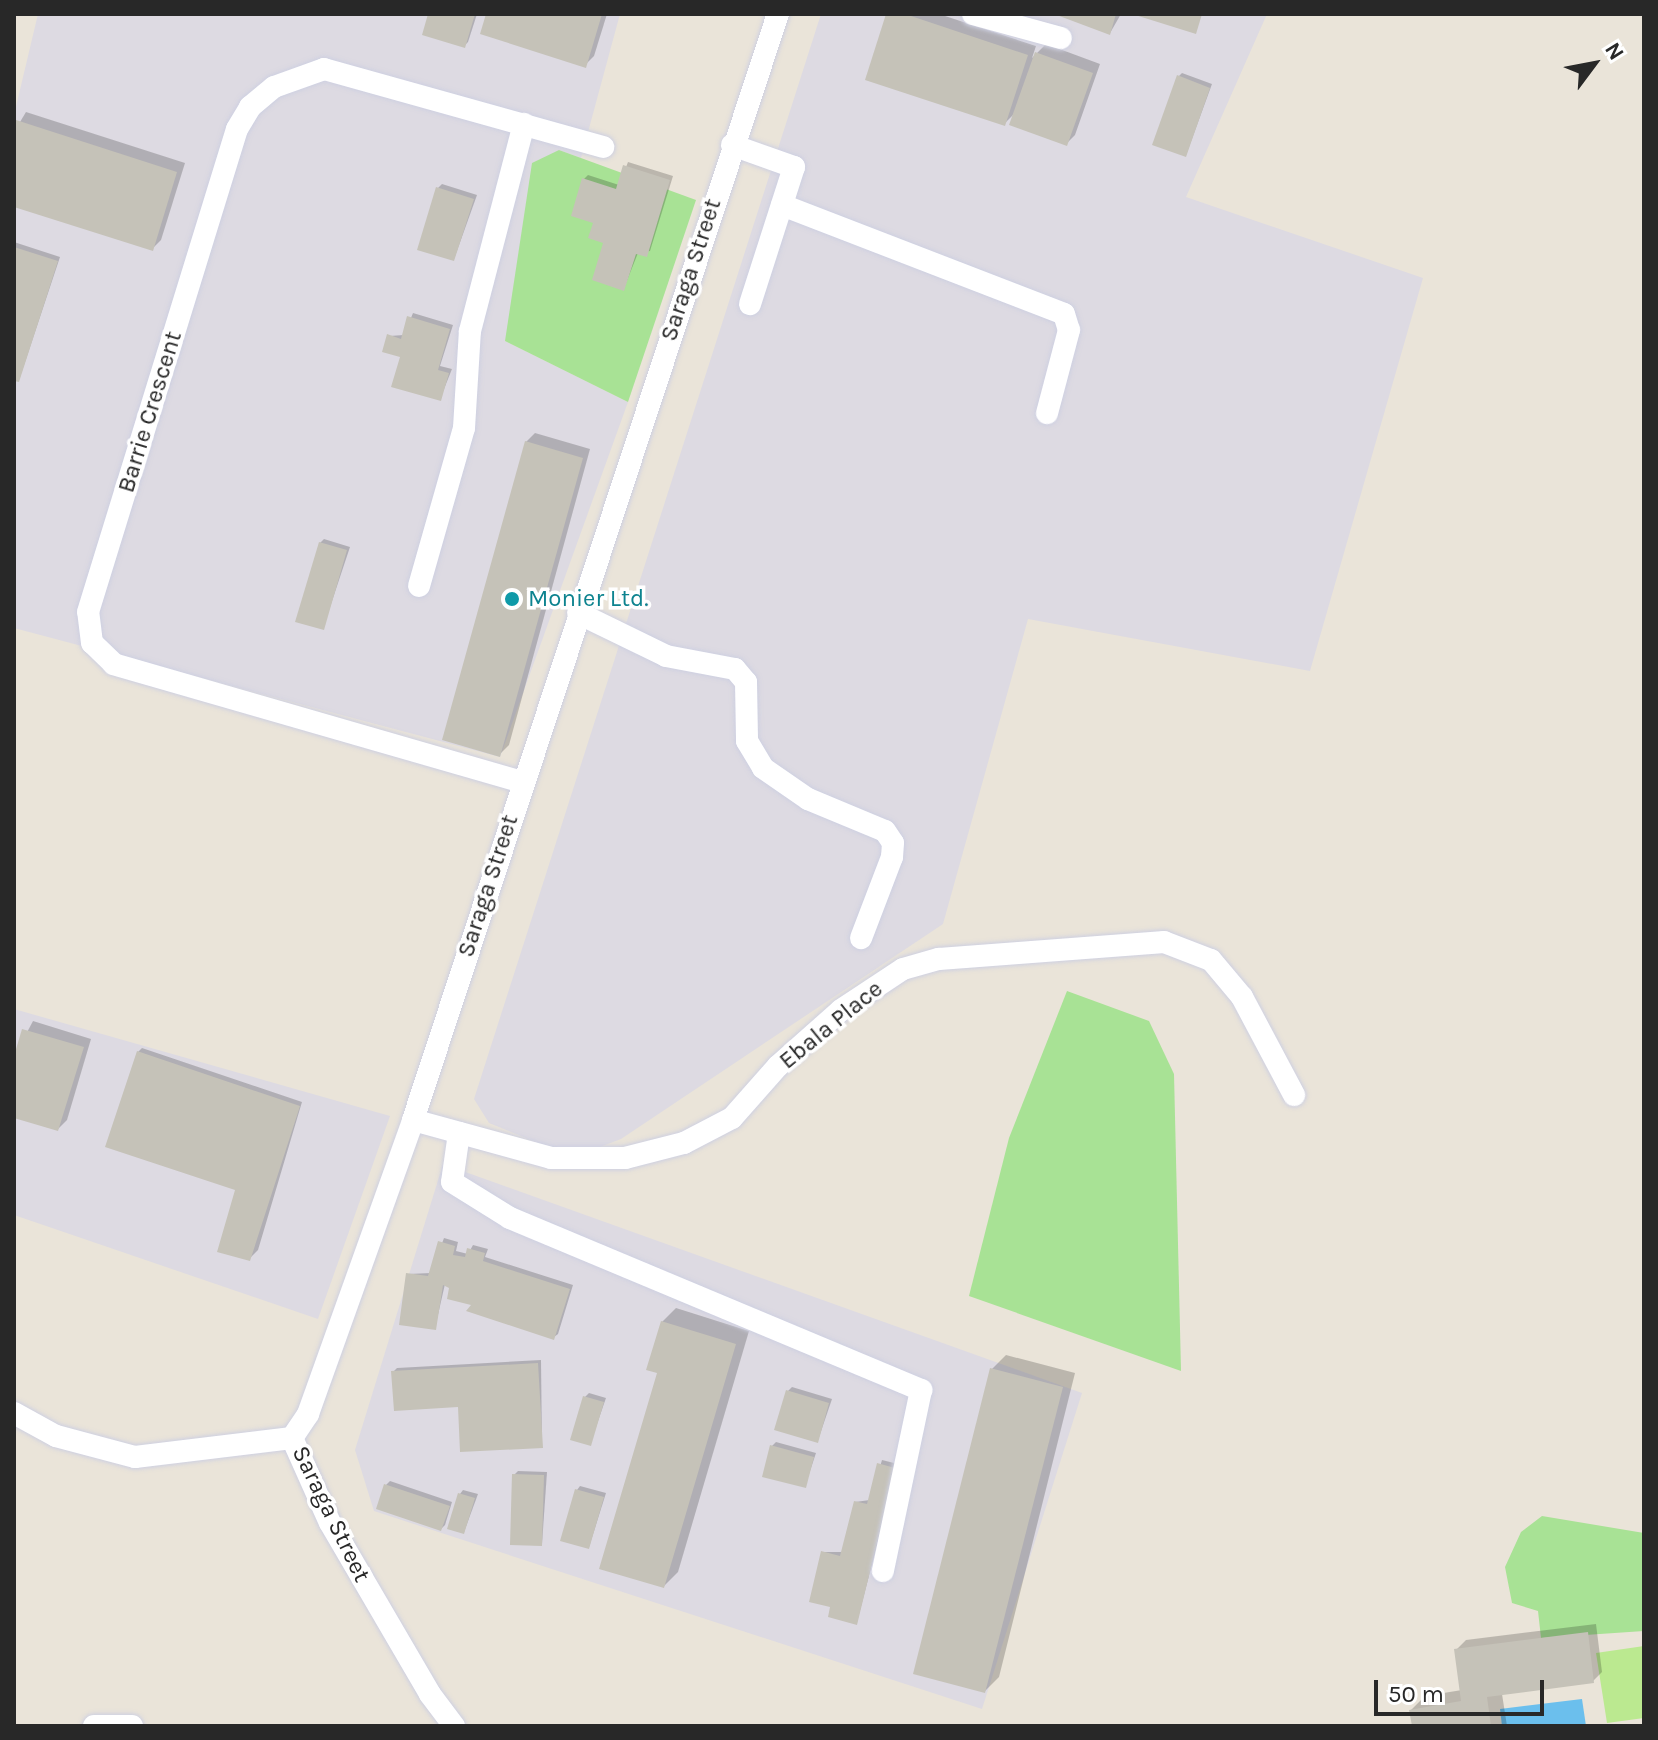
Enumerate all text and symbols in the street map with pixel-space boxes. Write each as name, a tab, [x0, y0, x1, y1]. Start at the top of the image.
north arrow	[1554, 24, 1634, 104]
text: N	[1599, 38, 1630, 65]
street label: Saraga Street	[654, 195, 728, 345]
street label: Barrie Crescent	[112, 328, 188, 496]
place label: Monier Ltd.	[528, 585, 649, 613]
marker: Monier Ltd.	[503, 590, 521, 608]
street label: Saraga Street	[451, 811, 525, 961]
street label: Ebala Place	[774, 975, 888, 1075]
street label: Saraga Street	[286, 1441, 376, 1587]
scale bar	[1378, 1664, 1548, 1714]
text: 50 m	[1388, 1680, 1444, 1708]

